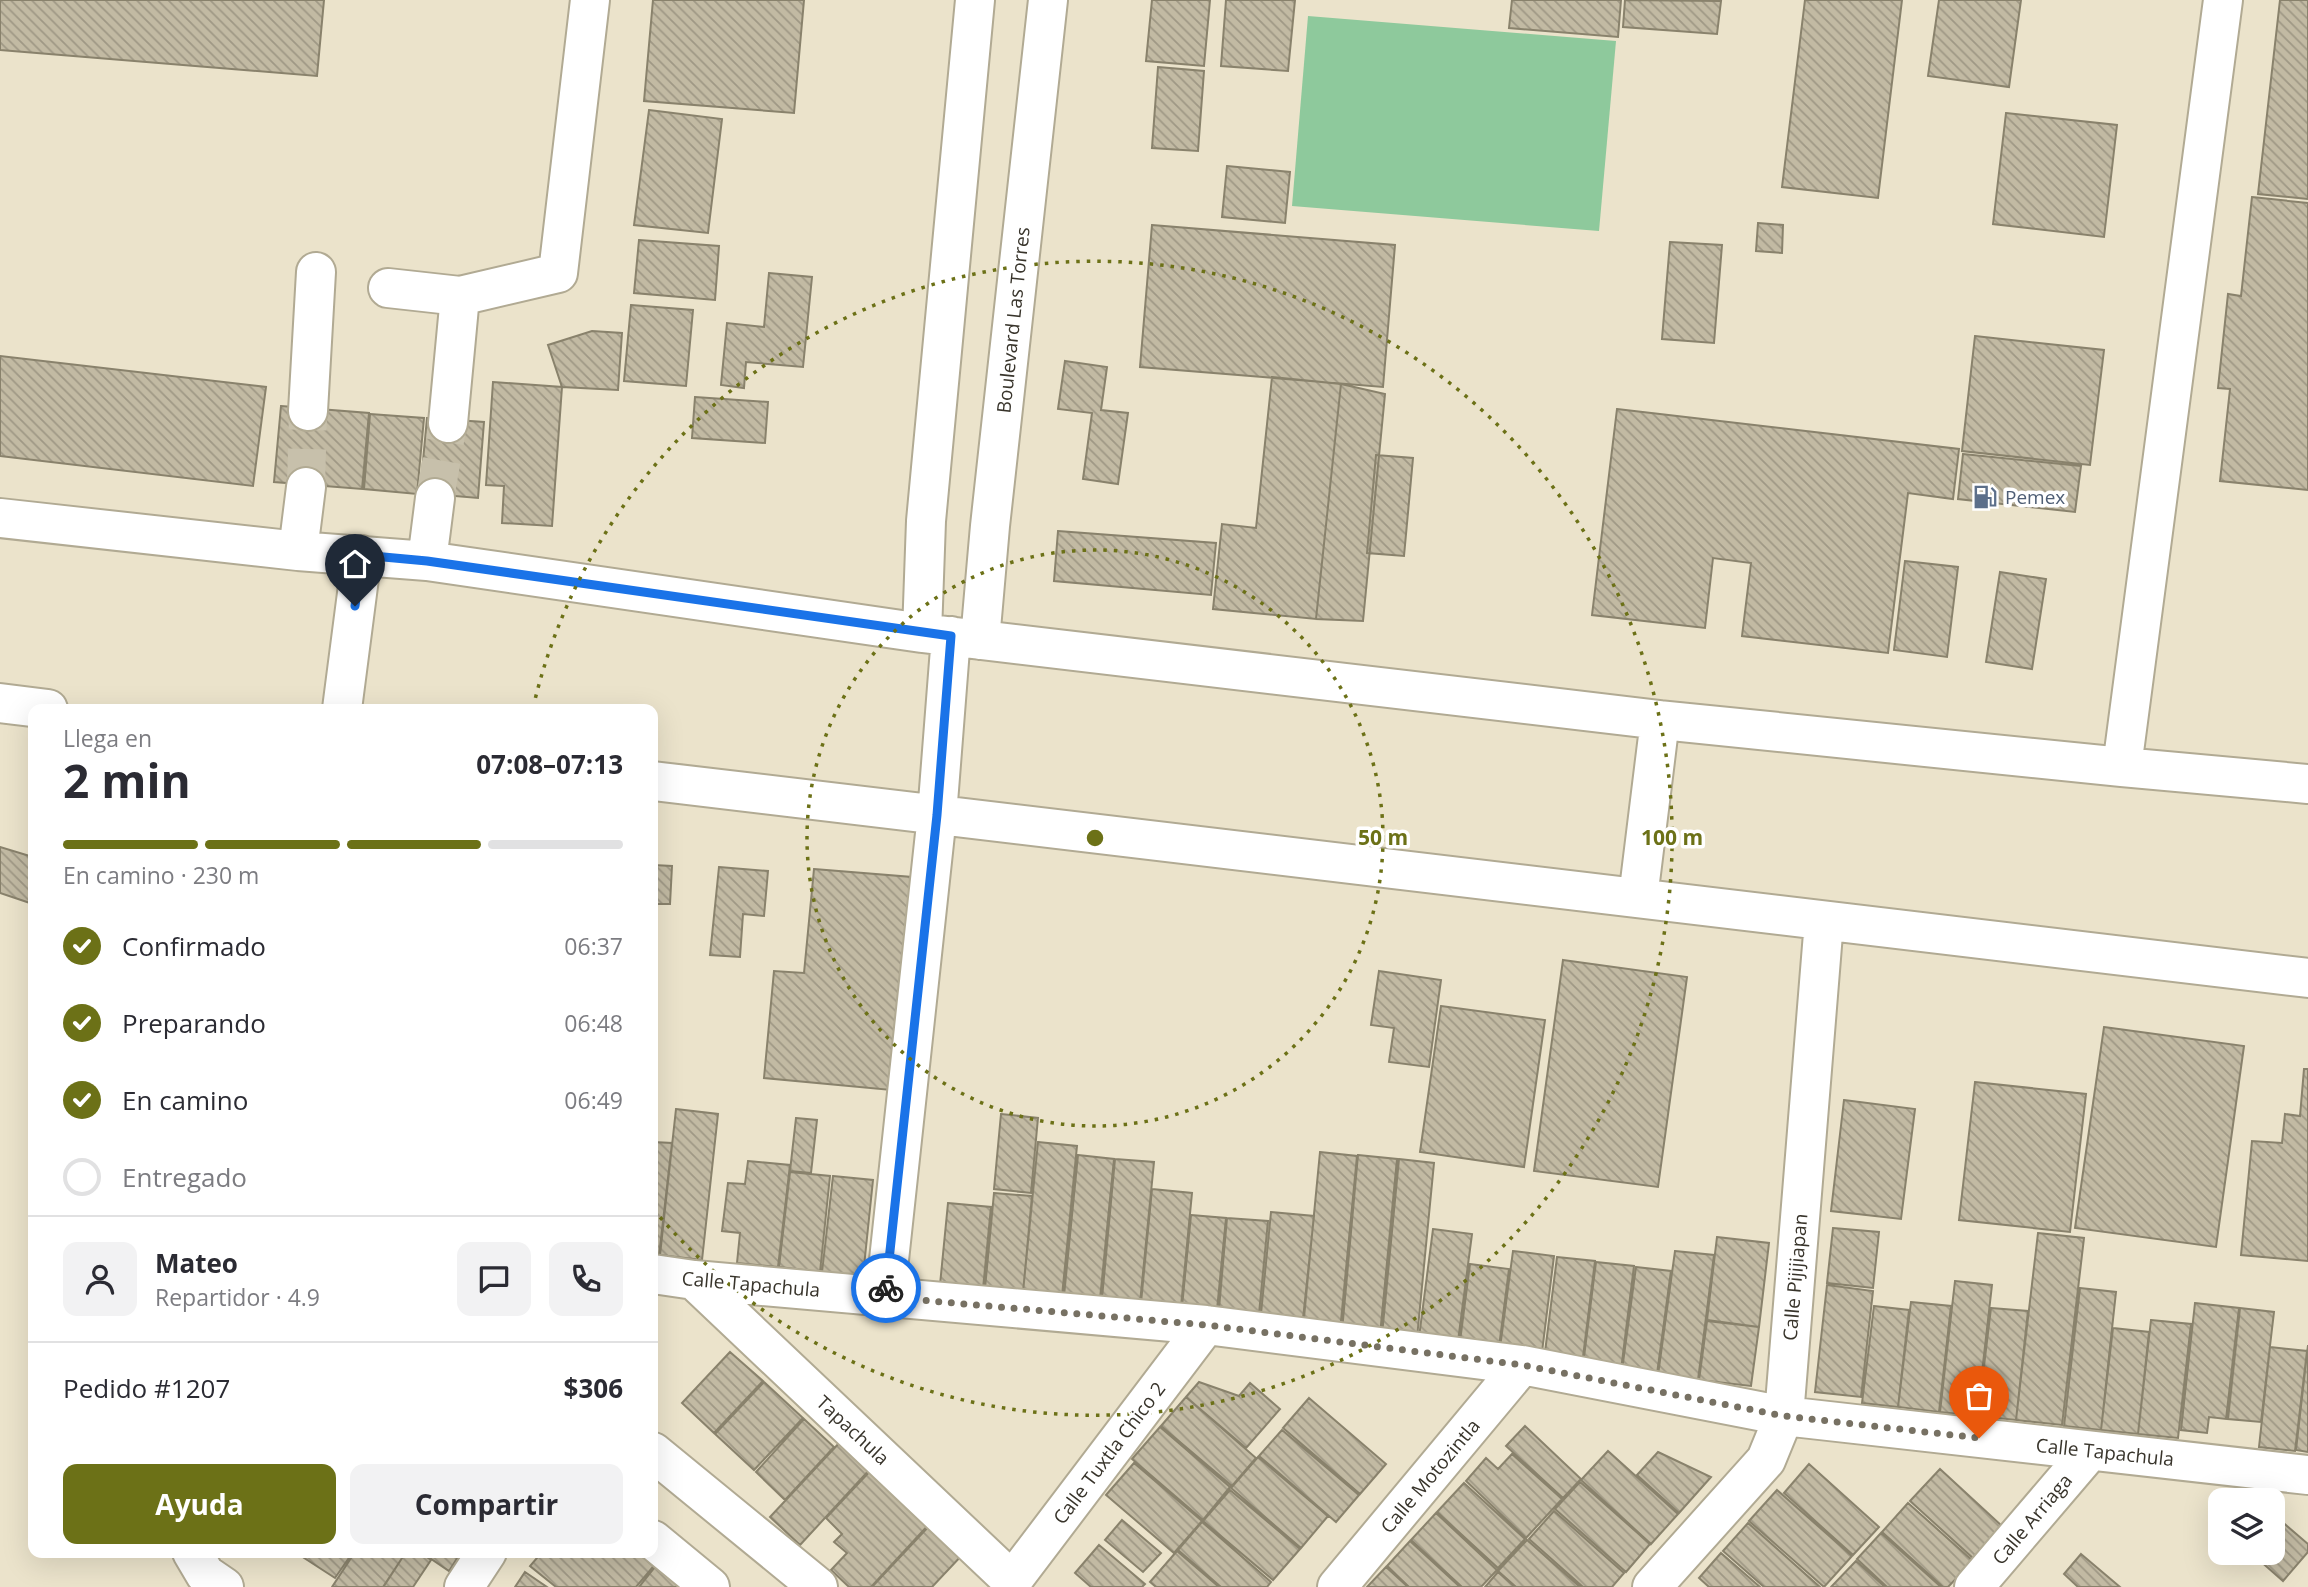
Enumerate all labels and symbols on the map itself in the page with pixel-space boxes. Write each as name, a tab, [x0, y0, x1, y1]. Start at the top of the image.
street label: Boulevard Las Torres	[990, 226, 1036, 414]
fuel station icon: Pemex	[1971, 483, 1999, 511]
place label: Pemex	[2005, 484, 2065, 510]
pin	[325, 534, 385, 606]
text: 50 m	[1358, 823, 1408, 851]
text: 100 m	[1641, 823, 1703, 851]
centre of rings	[1083, 826, 1107, 850]
street label: Calle Pijijiapan	[1776, 1212, 1814, 1342]
courier	[851, 1253, 921, 1323]
street label: Calle Tapachula	[681, 1265, 821, 1303]
pin	[1949, 1366, 2009, 1438]
street label: Calle Tuxtla Chico 2	[1047, 1377, 1171, 1529]
street label: Tapachula	[811, 1389, 895, 1471]
street label: Calle Motozintla	[1374, 1413, 1486, 1539]
street label: Calle Tapachula	[2035, 1432, 2175, 1472]
street label: Calle Arriaga	[1986, 1468, 2078, 1570]

